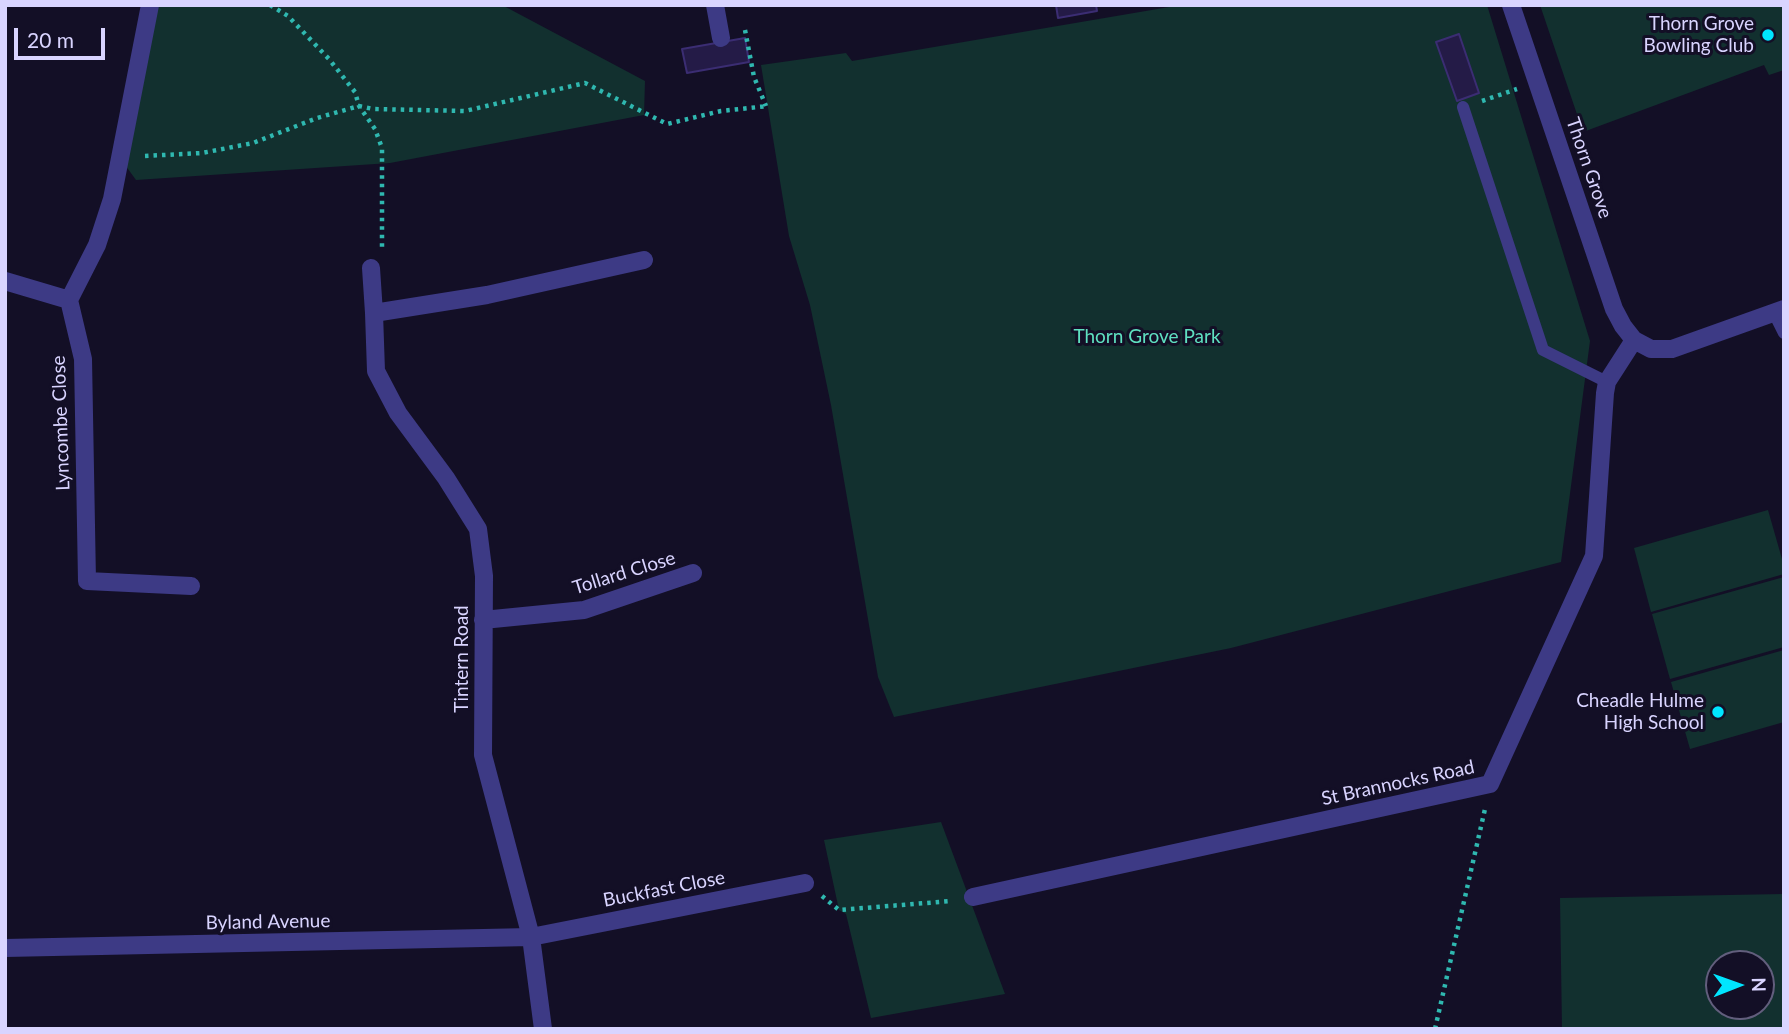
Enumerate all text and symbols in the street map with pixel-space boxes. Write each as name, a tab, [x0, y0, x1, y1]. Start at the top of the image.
place label: Thorn Grove Bowling Club	[1644, 13, 1754, 57]
scale bar	[18, 14, 108, 58]
text: 20 m	[27, 27, 74, 52]
marker: Thorn Grove Bowling Club	[1760, 27, 1776, 43]
street label: Thorn Grove	[1561, 115, 1617, 221]
park label: Thorn Grove Park	[1073, 326, 1221, 348]
street label: Lyncombe Close	[47, 355, 75, 491]
street label: Tollard Close	[570, 547, 678, 599]
street label: Tintern Road	[451, 605, 473, 713]
place label: Cheadle Hulme High School	[1576, 690, 1704, 734]
marker: Cheadle Hulme High School	[1710, 704, 1726, 720]
street label: St Brannocks Road	[1319, 756, 1477, 810]
street label: Buckfast Close	[601, 866, 727, 912]
street label: Byland Avenue	[205, 910, 331, 934]
north arrow	[1705, 950, 1775, 1020]
text: N	[1748, 977, 1771, 992]

